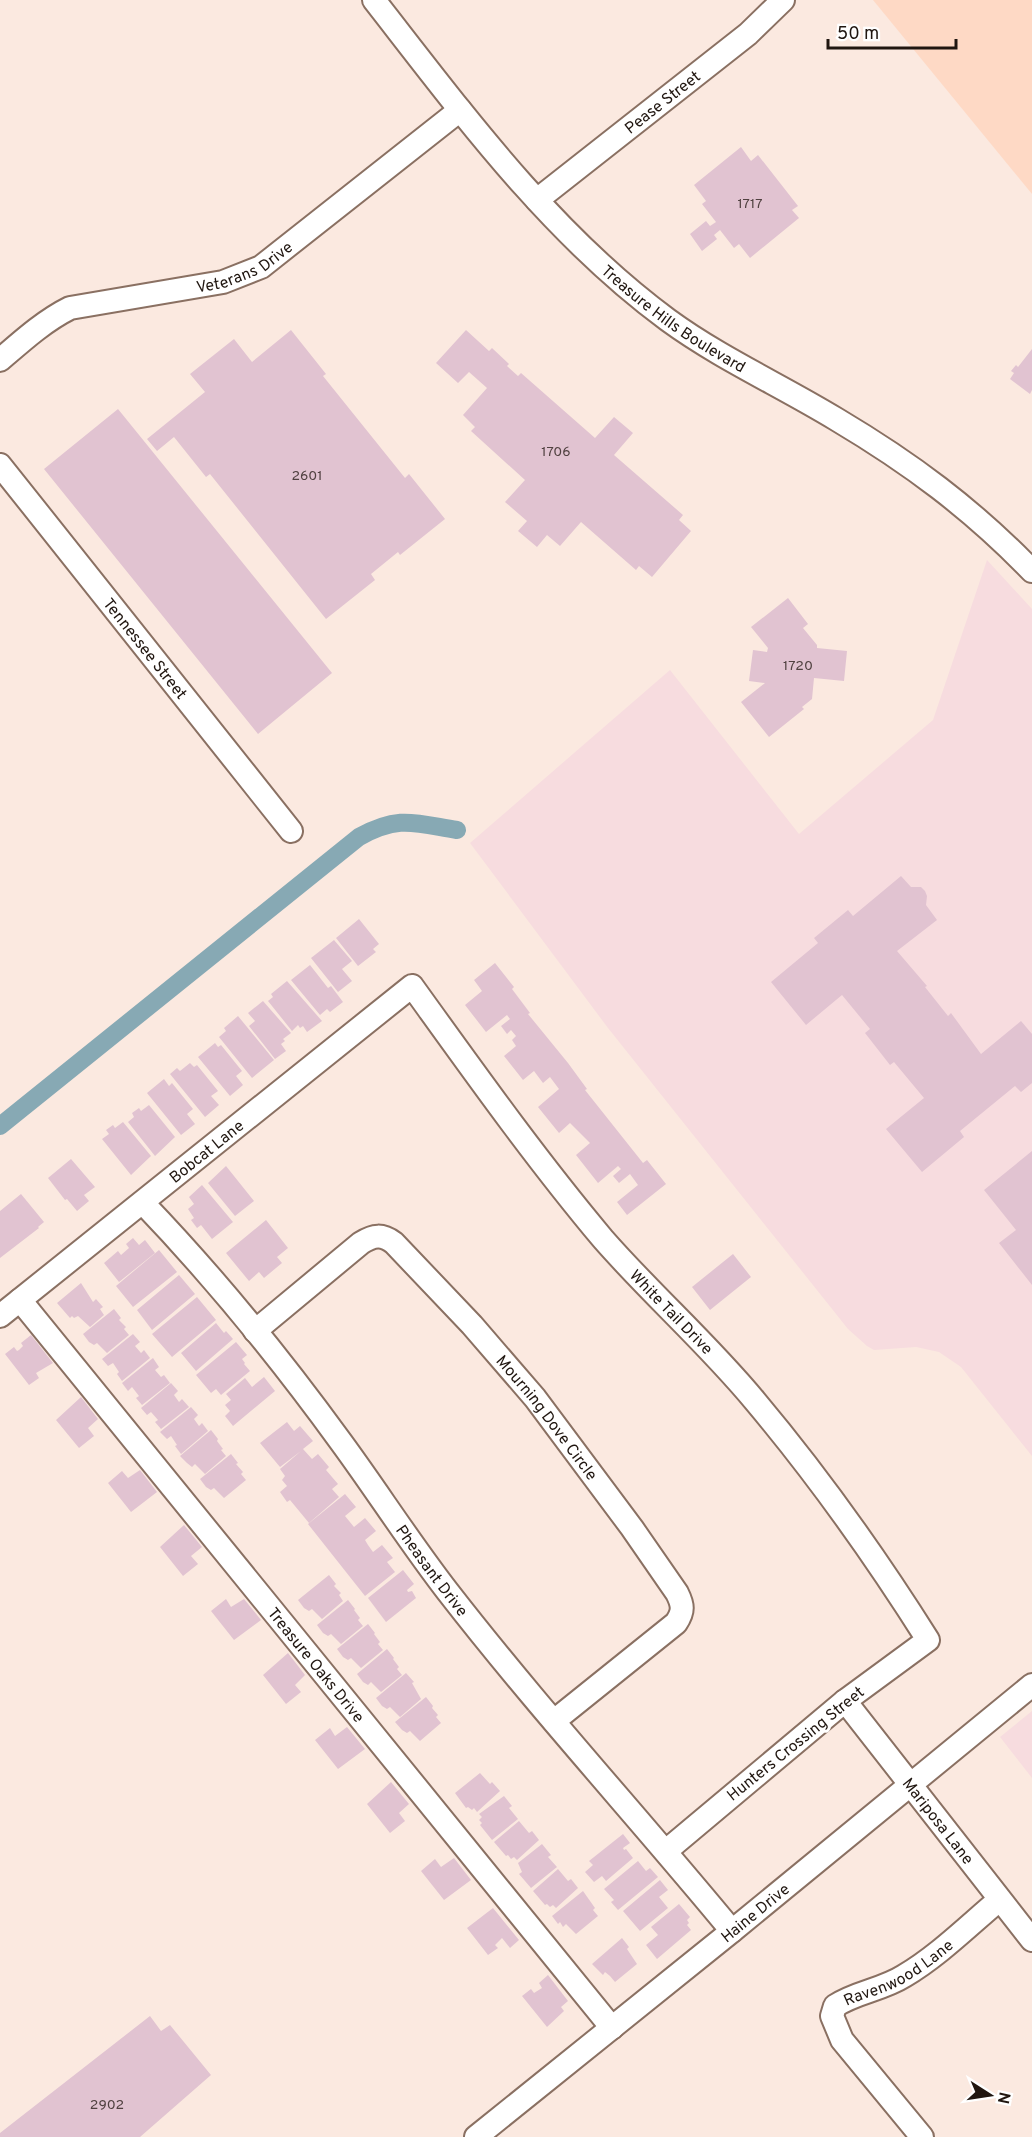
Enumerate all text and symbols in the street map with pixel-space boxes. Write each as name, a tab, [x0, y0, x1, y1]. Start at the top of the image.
scale bar	[828, 12, 956, 50]
text: 50 m	[837, 23, 879, 46]
street label: Pease Street	[621, 67, 705, 139]
house number: 1717	[737, 196, 763, 213]
street label: Veterans Drive	[195, 238, 297, 298]
street label: Treasure Hills Boulevard	[596, 262, 749, 378]
house number: 1706	[541, 444, 571, 461]
house number: 2601	[291, 468, 323, 485]
street label: Tennessee Street	[98, 595, 190, 704]
house number: 1720	[783, 658, 813, 675]
street label: Bobcat Lane	[166, 1117, 249, 1188]
street label: White Tail Drive	[624, 1266, 716, 1360]
street label: Mourning Dove Circle	[491, 1352, 601, 1485]
street label: Pheasant Drive	[390, 1522, 471, 1621]
street label: Treasure Oaks Drive	[262, 1604, 368, 1728]
street label: Hunters Crossing Street	[723, 1683, 869, 1806]
street label: Mariposa Lane	[897, 1775, 977, 1869]
street label: Haine Drive	[718, 1880, 794, 1948]
street label: Ravenwood Lane	[841, 1936, 958, 2012]
north arrow	[960, 2065, 1020, 2125]
text: N	[992, 2090, 1014, 2105]
house number: 2902	[90, 2097, 124, 2114]

